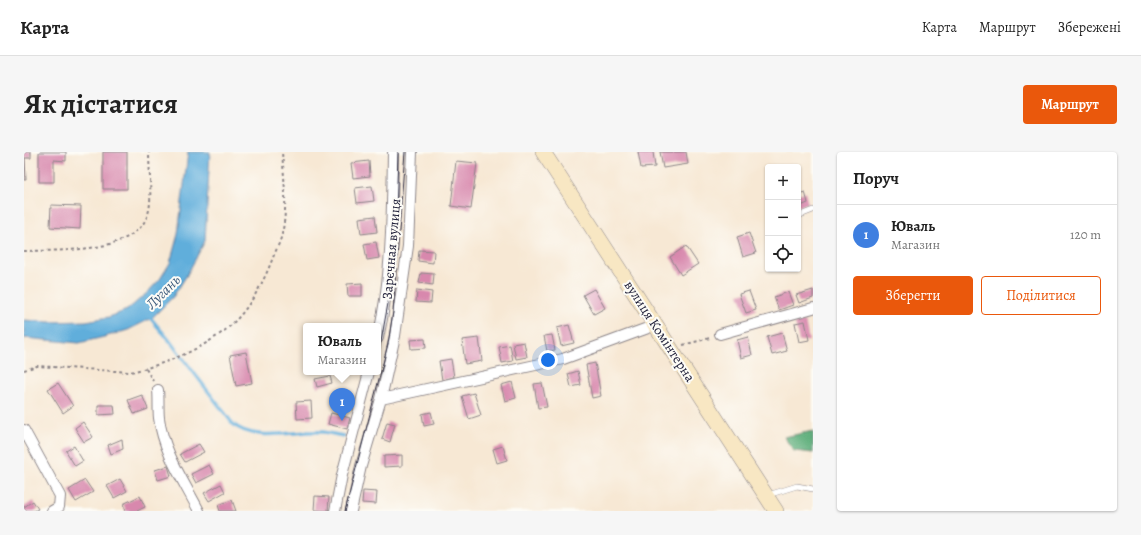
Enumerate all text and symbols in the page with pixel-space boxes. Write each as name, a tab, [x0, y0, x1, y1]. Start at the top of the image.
text: Карта	[20, 15, 69, 41]
text: Карта	[922, 18, 957, 37]
text: Маршрут	[979, 18, 1036, 37]
text: Збережені	[1058, 18, 1121, 37]
text: Як дістатися	[24, 85, 178, 123]
button: Маршрут	[1023, 85, 1117, 124]
map controls	[765, 164, 801, 272]
button: +	[765, 164, 801, 200]
text: Поруч	[853, 167, 899, 190]
street label: Зарєчная вулиця	[378, 198, 405, 300]
button: −	[765, 200, 801, 236]
text: Юваль	[891, 216, 935, 236]
text: 1	[864, 226, 868, 243]
text: 120 m	[1070, 226, 1101, 243]
button: locate	[765, 236, 801, 272]
text: Магазин	[891, 236, 940, 253]
water label: Лугань	[141, 270, 185, 314]
button: Зберегти	[853, 276, 973, 315]
button: Поділитися	[981, 276, 1101, 315]
street label: вулиця Комінтерна	[620, 277, 700, 386]
popup	[303, 323, 381, 375]
text: Юваль	[317, 331, 362, 351]
your location	[538, 350, 558, 370]
text: Магазин	[317, 351, 367, 368]
pin: 1	[329, 388, 355, 421]

